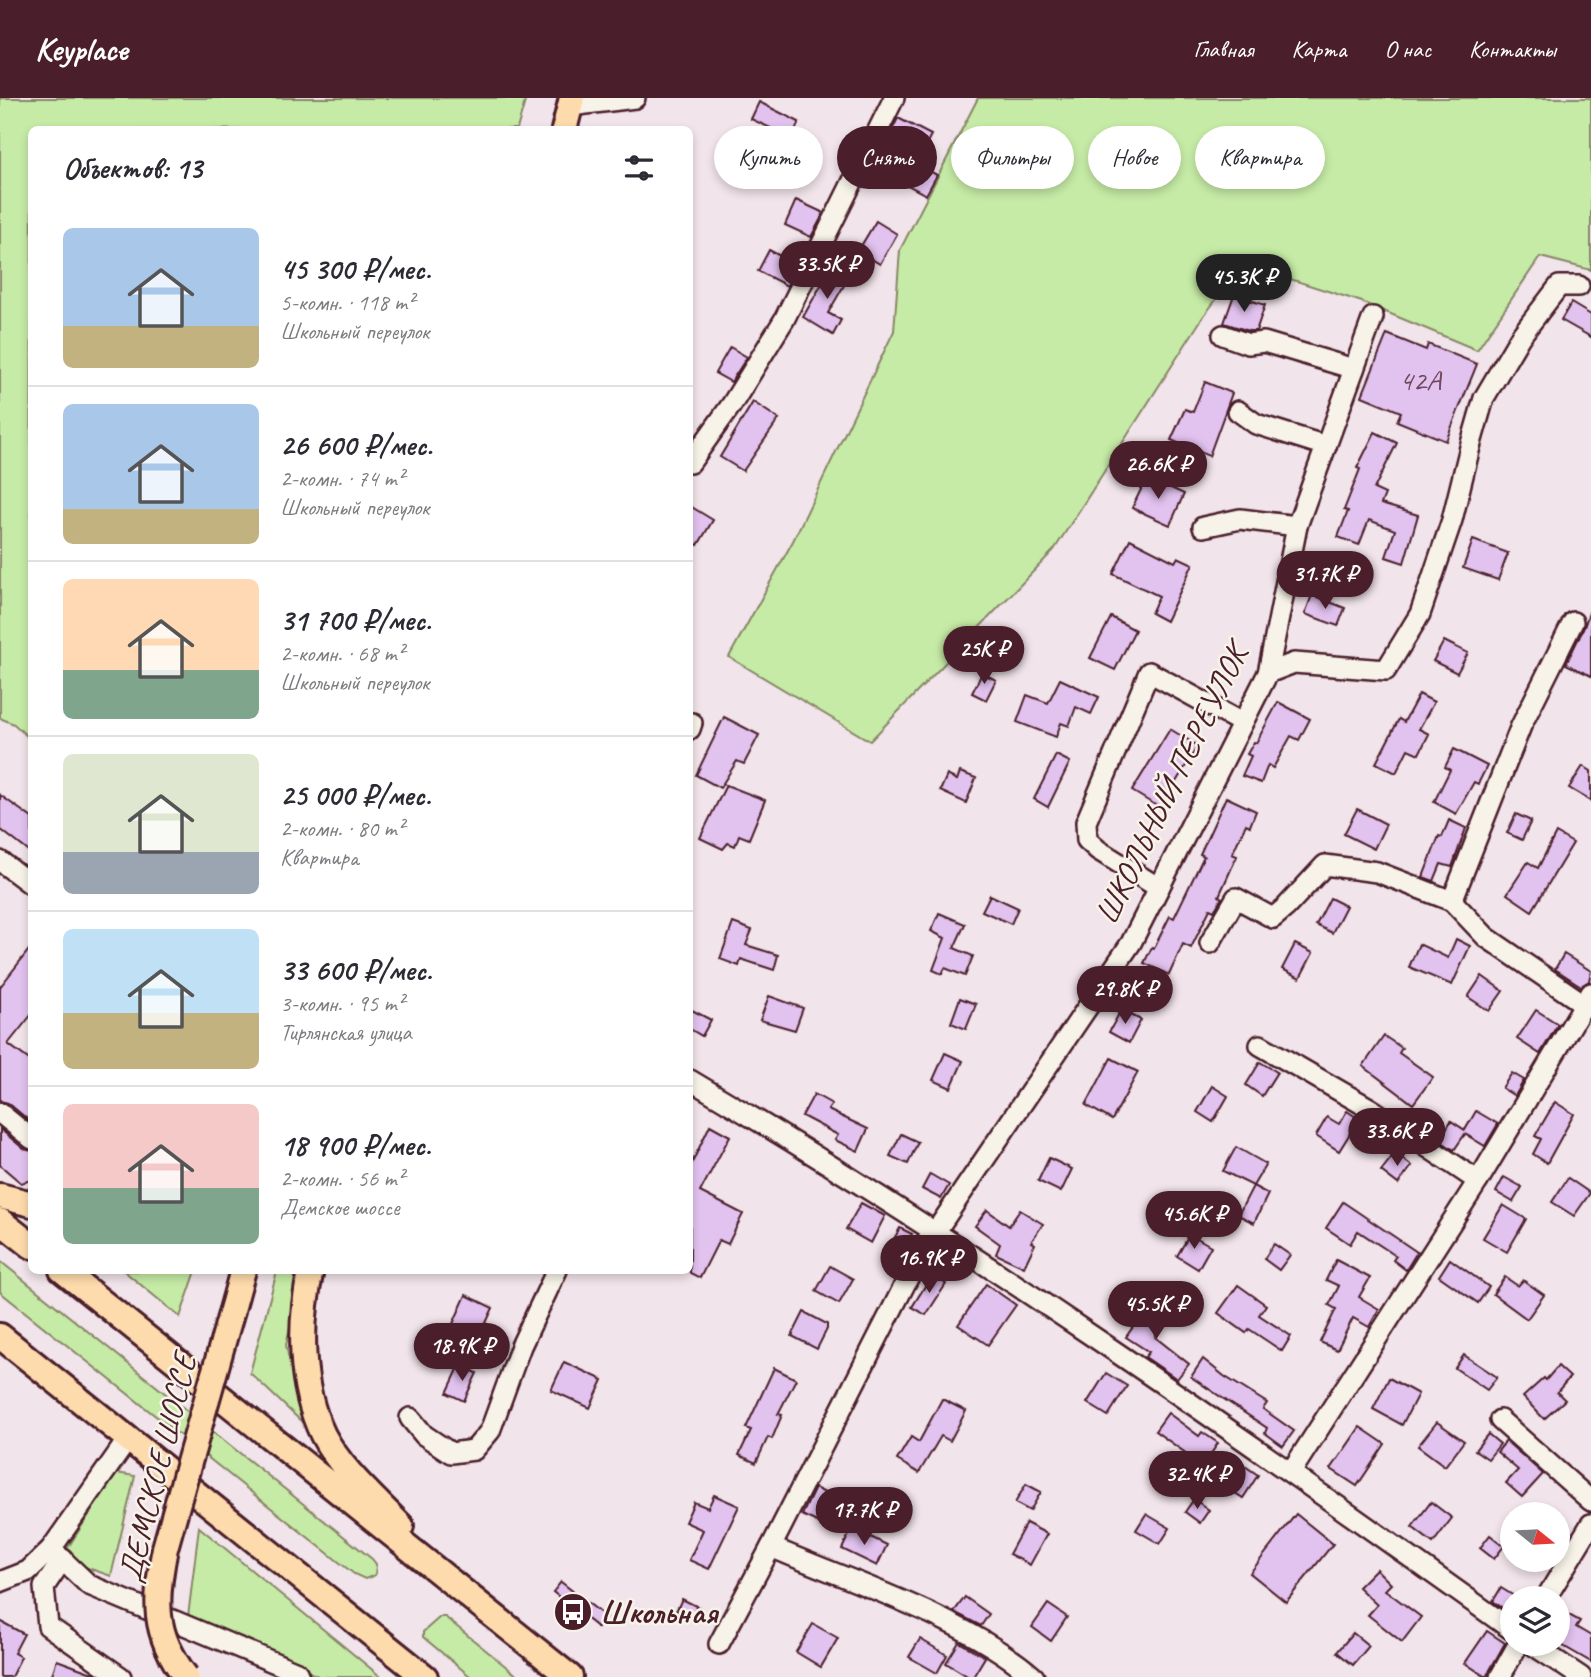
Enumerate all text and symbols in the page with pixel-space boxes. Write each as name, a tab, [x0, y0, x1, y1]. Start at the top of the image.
text: Keyplace	[35, 28, 128, 70]
text: Главная	[1193, 34, 1254, 64]
text: Карта	[1292, 34, 1346, 64]
text: О нас	[1384, 34, 1431, 64]
text: Контакты	[1469, 34, 1556, 64]
chip: Купить	[714, 126, 823, 189]
chip: Снять	[837, 126, 937, 189]
chip: Фильтры	[951, 126, 1074, 189]
chip: Новое	[1088, 126, 1181, 189]
chip: Квартира	[1195, 126, 1325, 189]
text: Объектов: 13	[63, 149, 202, 187]
icon: filters	[620, 149, 658, 187]
pin: 33.5K ₽	[762, 242, 892, 301]
text: 33.5K ₽	[795, 249, 859, 278]
text: 45 300 ₽/мес.	[280, 250, 431, 288]
pin: 45.3K ₽	[1179, 254, 1309, 314]
icon: home	[119, 256, 203, 340]
text: 45.3K ₽	[1212, 262, 1276, 291]
text: 5-комн. · 118 m²	[280, 288, 414, 317]
text: Школьный переулок	[280, 317, 429, 346]
house number: 42А	[1399, 361, 1443, 399]
text: 26 600 ₽/мес.	[280, 426, 432, 464]
icon: home	[119, 432, 203, 516]
pin: 26.6K ₽	[1093, 442, 1223, 501]
text: 26.6K ₽	[1125, 449, 1191, 478]
text: 2-комн. · 74 m²	[280, 464, 404, 493]
text: Школьный переулок	[280, 493, 429, 522]
pin: 31.7K ₽	[1260, 552, 1390, 611]
text: 31.7K ₽	[1293, 559, 1357, 588]
text: 31 700 ₽/мес.	[280, 601, 431, 639]
icon: home	[119, 607, 203, 691]
pin: 25K ₽	[935, 626, 1033, 686]
street label: ШКОЛЬНЫЙ ПЕРЕУЛОК	[1085, 632, 1260, 931]
text: 25K ₽	[959, 634, 1009, 663]
text: 2-комн. · 68 m²	[280, 639, 404, 668]
text: Школьный переулок	[280, 668, 429, 697]
text: 25 000 ₽/мес.	[280, 776, 431, 814]
icon: home	[119, 782, 203, 866]
text: 2-комн. · 80 m²	[280, 814, 404, 843]
text: Квартира	[280, 843, 358, 872]
text: 33 600 ₽/мес.	[280, 951, 432, 989]
icon: home	[119, 957, 203, 1041]
pin: 29.8K ₽	[1060, 967, 1190, 1026]
text: 29.8K ₽	[1093, 974, 1157, 1003]
text: 3-комн. · 95 m²	[280, 989, 404, 1018]
text: Тирлянская улица	[280, 1018, 412, 1047]
pin: 33.6K ₽	[1332, 1108, 1462, 1168]
text: 33.6K ₽	[1364, 1116, 1430, 1145]
text: 18 900 ₽/мес.	[280, 1126, 431, 1164]
icon: home	[119, 1132, 203, 1216]
text: 2-комн. · 56 m²	[280, 1164, 404, 1193]
pin: 45.6K ₽	[1129, 1192, 1259, 1251]
text: Демское шоссе	[280, 1193, 400, 1222]
text: 45.6K ₽	[1162, 1199, 1226, 1228]
pin: 16.9K ₽	[864, 1236, 994, 1295]
text: 16.9K ₽	[897, 1243, 961, 1272]
pin: 45.5K ₽	[1091, 1282, 1221, 1341]
text: 45.5K ₽	[1124, 1289, 1188, 1318]
pin: 18.9K ₽	[397, 1324, 527, 1383]
text: 18.9K ₽	[430, 1331, 494, 1360]
street label: ДЕМСКОЕ ШОССЕ	[108, 1346, 207, 1586]
pin: 32.4K ₽	[1132, 1452, 1262, 1511]
text: 32.4K ₽	[1165, 1459, 1229, 1488]
pin: 17.7K ₽	[799, 1488, 929, 1547]
text: 17.7K ₽	[832, 1495, 896, 1524]
north arrow	[1500, 1502, 1570, 1572]
map controls	[1500, 1502, 1570, 1656]
button: layers	[1500, 1586, 1570, 1656]
bus stop icon: Школьная	[552, 1591, 594, 1633]
place label: Школьная	[600, 1591, 720, 1633]

